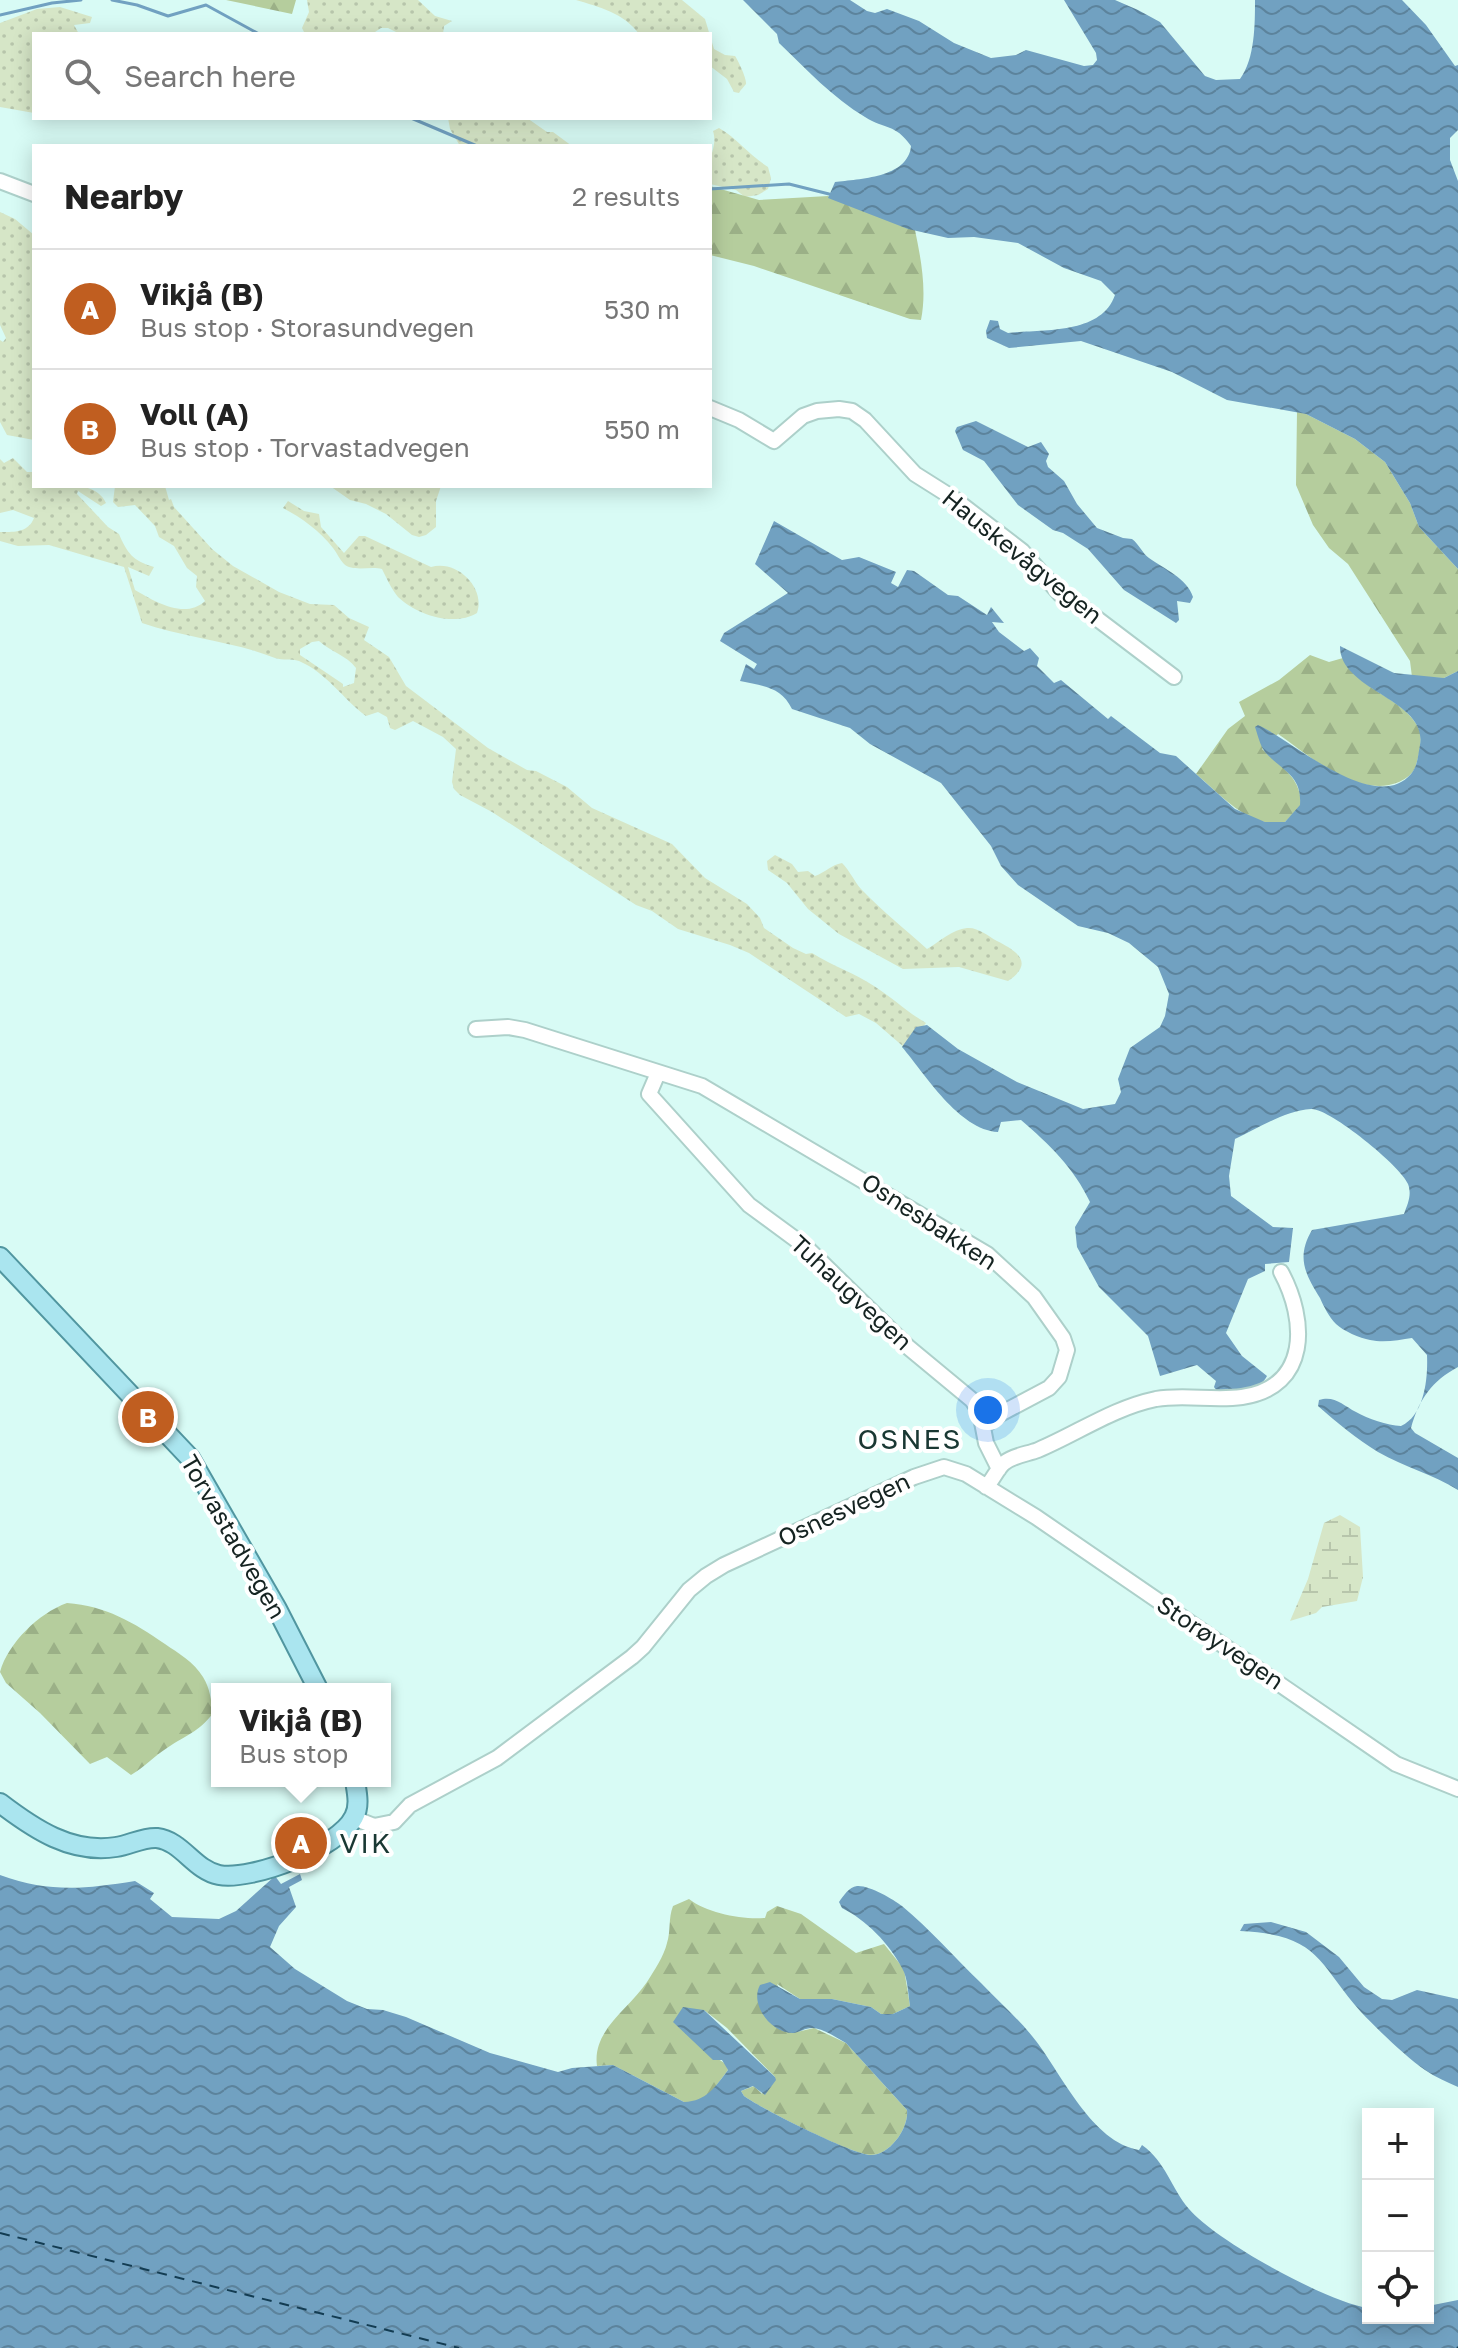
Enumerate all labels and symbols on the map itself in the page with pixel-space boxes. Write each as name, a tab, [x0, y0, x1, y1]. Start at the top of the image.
street label: Hauskevågvegen	[937, 483, 1109, 629]
street label: Osnesbakken	[857, 1166, 1003, 1275]
street label: Tuhaugvegen	[785, 1228, 919, 1355]
pin: B	[122, 1387, 174, 1447]
your location	[968, 1390, 1008, 1430]
district label: OSNES	[858, 1422, 962, 1455]
street label: Torvastadvegen	[176, 1449, 293, 1623]
street label: Osnesvegen	[773, 1465, 914, 1552]
street label: Storøyvegen	[1152, 1589, 1290, 1695]
pin: A	[275, 1813, 327, 1873]
district label: VIK	[340, 1826, 392, 1859]

